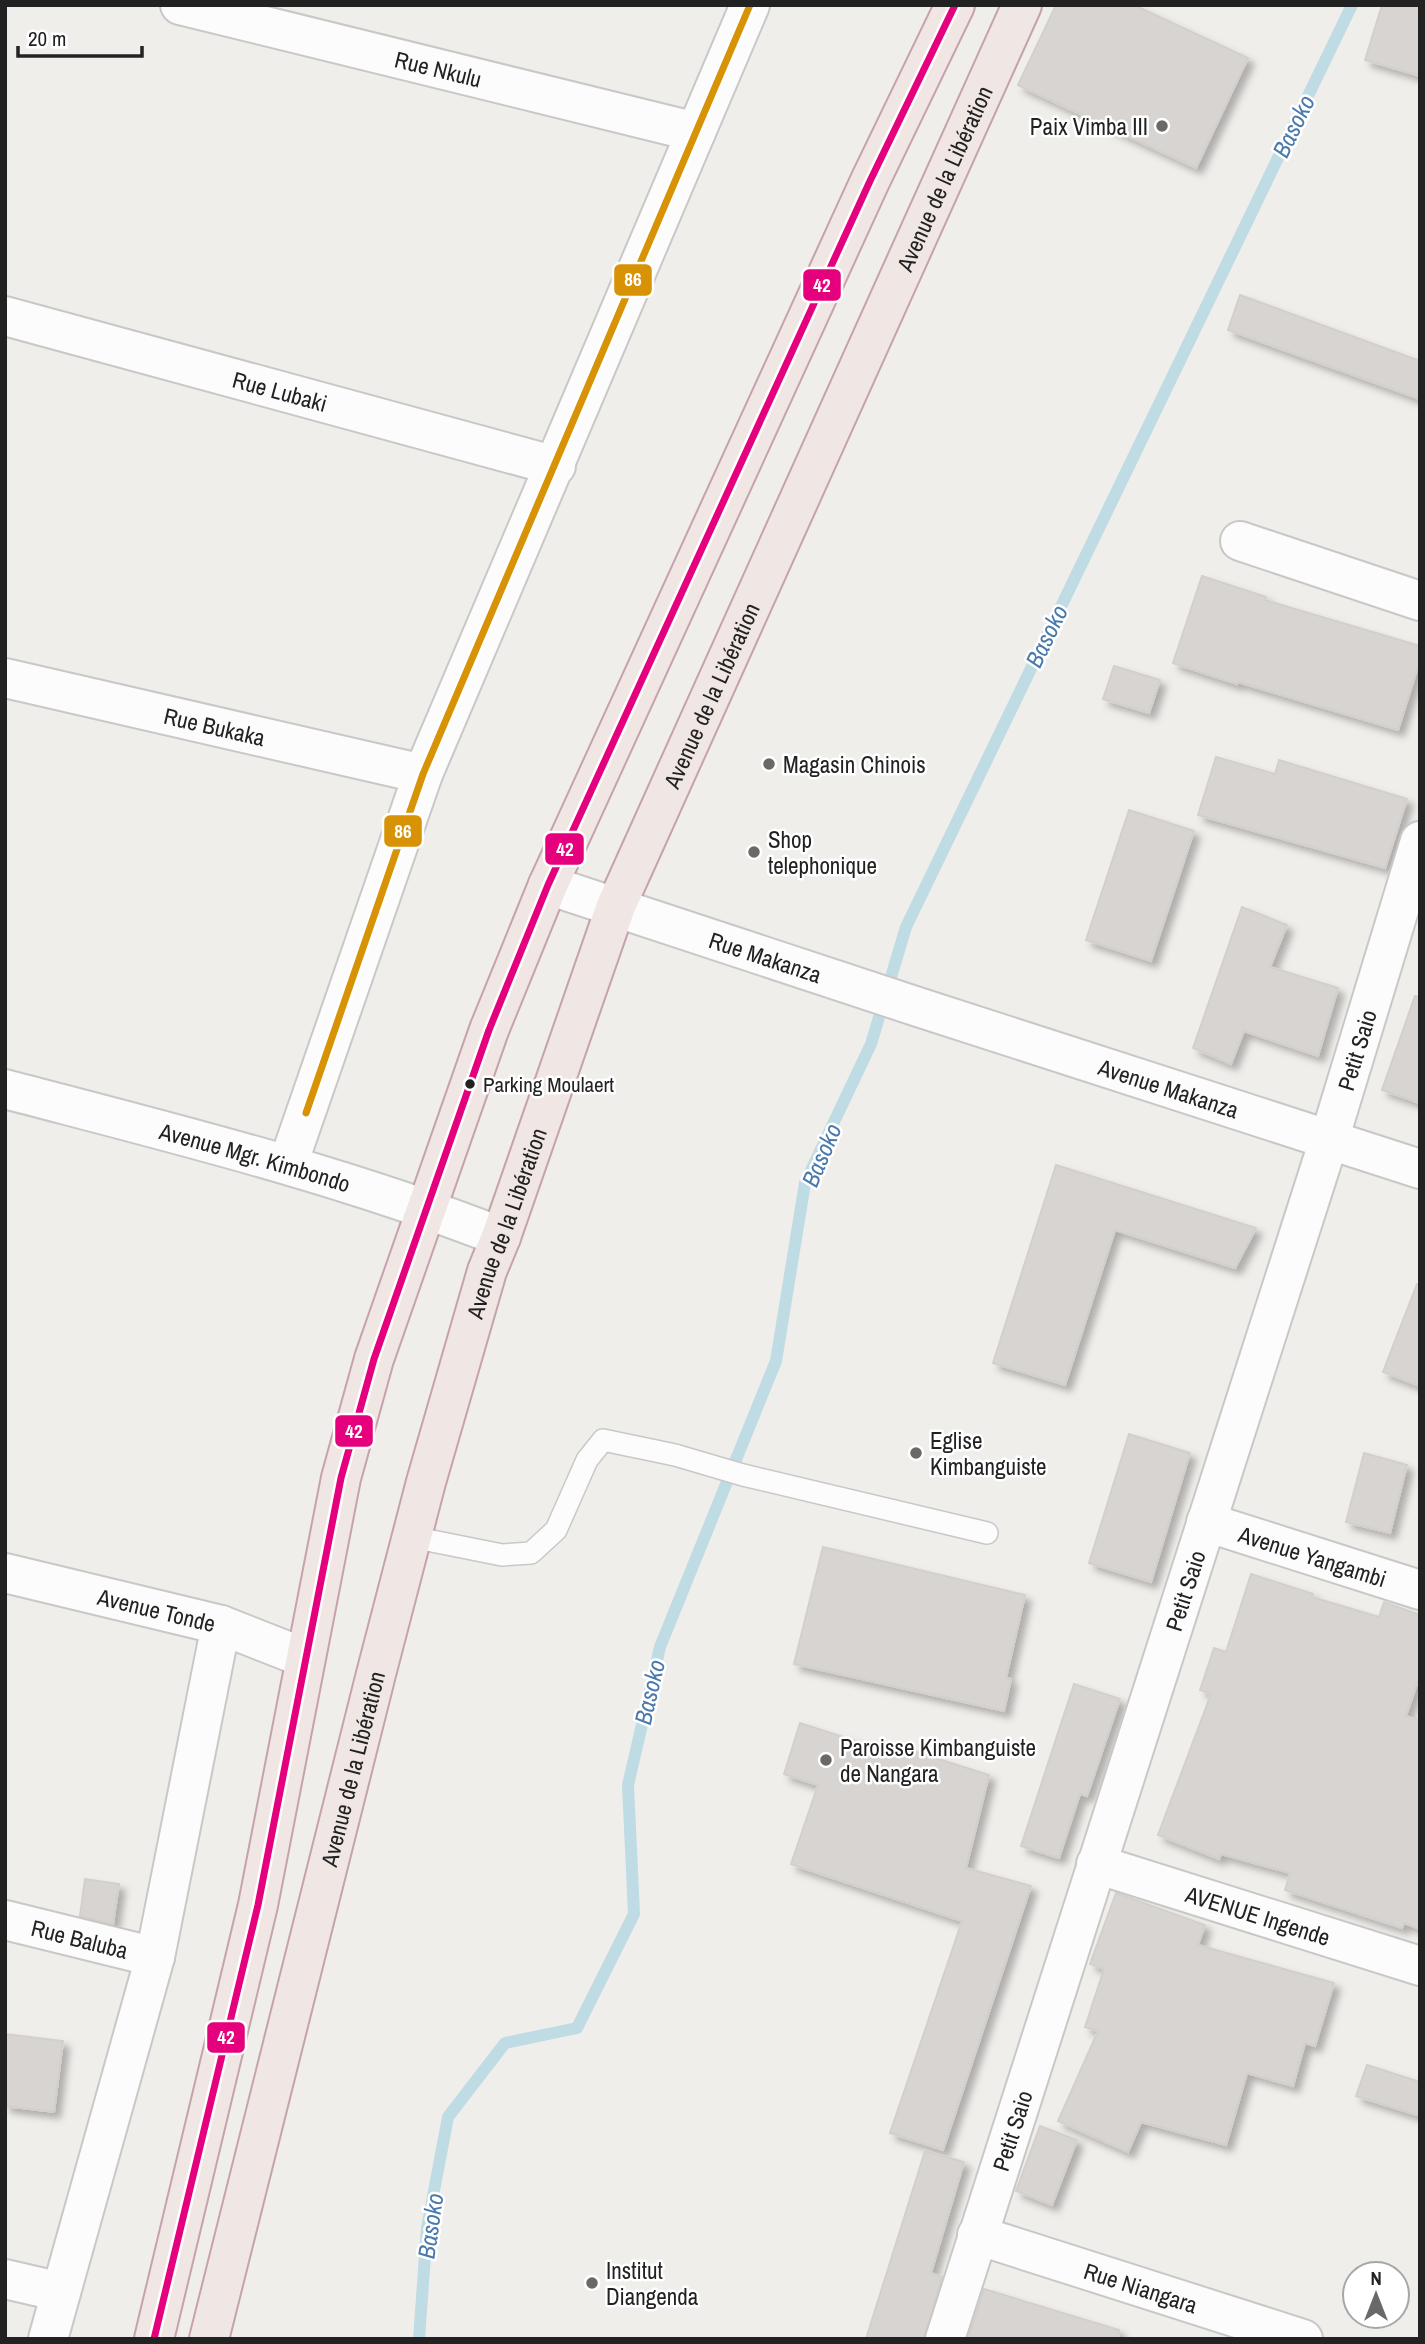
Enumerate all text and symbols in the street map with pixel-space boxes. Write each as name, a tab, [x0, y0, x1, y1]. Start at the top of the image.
scale bar	[18, 14, 142, 58]
text: 20 m	[28, 24, 66, 53]
street label: Rue Nkulu	[392, 43, 485, 94]
street label: Avenue de la Libération	[888, 81, 999, 277]
water label: Basoko	[1264, 89, 1322, 163]
place label: Paix Vimba III	[1030, 111, 1148, 142]
marker: Paix Vimba III	[1154, 118, 1170, 134]
line badge: 86	[613, 263, 653, 297]
text: 86	[624, 266, 642, 292]
line badge: 42	[802, 268, 842, 302]
text: 42	[813, 272, 831, 298]
street label: Rue Lubaki	[229, 363, 331, 418]
street label: Avenue de la Libération	[655, 598, 766, 794]
water label: Basoko	[1017, 599, 1075, 673]
street label: Rue Bukaka	[161, 700, 269, 753]
place label: Magasin Chinois	[783, 749, 926, 780]
marker: Magasin Chinois	[761, 756, 777, 772]
line badge: 86	[383, 814, 423, 848]
text: 86	[394, 818, 412, 844]
place label: Shop telephonique	[768, 824, 877, 881]
line badge: 42	[544, 832, 585, 866]
text: 42	[556, 836, 574, 862]
marker: Shop telephonique	[746, 844, 762, 860]
street label: Rue Makanza	[705, 924, 826, 990]
street label: Petit Saio	[1329, 1006, 1383, 1094]
street label: Avenue Makanza	[1094, 1050, 1243, 1125]
place label: Parking Moulaert	[483, 1070, 614, 1099]
marker: Parking Moulaert	[463, 1077, 477, 1091]
street label: Avenue Mgr. Kimbondo	[155, 1115, 354, 1199]
water label: Basoko	[793, 1118, 849, 1191]
street label: Avenue de la Libération	[458, 1124, 553, 1323]
line badge: 42	[334, 1414, 374, 1448]
text: 42	[345, 1418, 363, 1444]
place label: Eglise Kimbanguiste	[930, 1425, 1046, 1482]
marker: Eglise Kimbanguiste	[908, 1445, 924, 1461]
street label: Avenue Yangambi	[1234, 1518, 1390, 1594]
street label: Petit Saio	[1157, 1546, 1212, 1635]
street label: Avenue Tonde	[94, 1580, 219, 1639]
water label: Basoko	[626, 1656, 672, 1728]
street label: Avenue de la Libération	[313, 1668, 392, 1871]
place label: Paroisse Kimbanguiste de Nangara	[840, 1732, 1036, 1789]
marker: Paroisse Kimbanguiste de Nangara	[818, 1752, 834, 1768]
street label: AVENUE Ingende	[1181, 1877, 1334, 1952]
street label: Rue Baluba	[28, 1912, 132, 1965]
line badge: 42	[206, 2021, 246, 2054]
text: 42	[217, 2024, 235, 2050]
street label: Petit Saio	[984, 2086, 1039, 2175]
water label: Basoko	[410, 2191, 450, 2261]
place label: Institut Diangenda	[606, 2255, 699, 2312]
street label: Rue Niangara	[1080, 2255, 1202, 2320]
north arrow	[1341, 2260, 1411, 2330]
text: N	[1370, 2265, 1382, 2291]
marker: Institut Diangenda	[584, 2275, 600, 2291]

